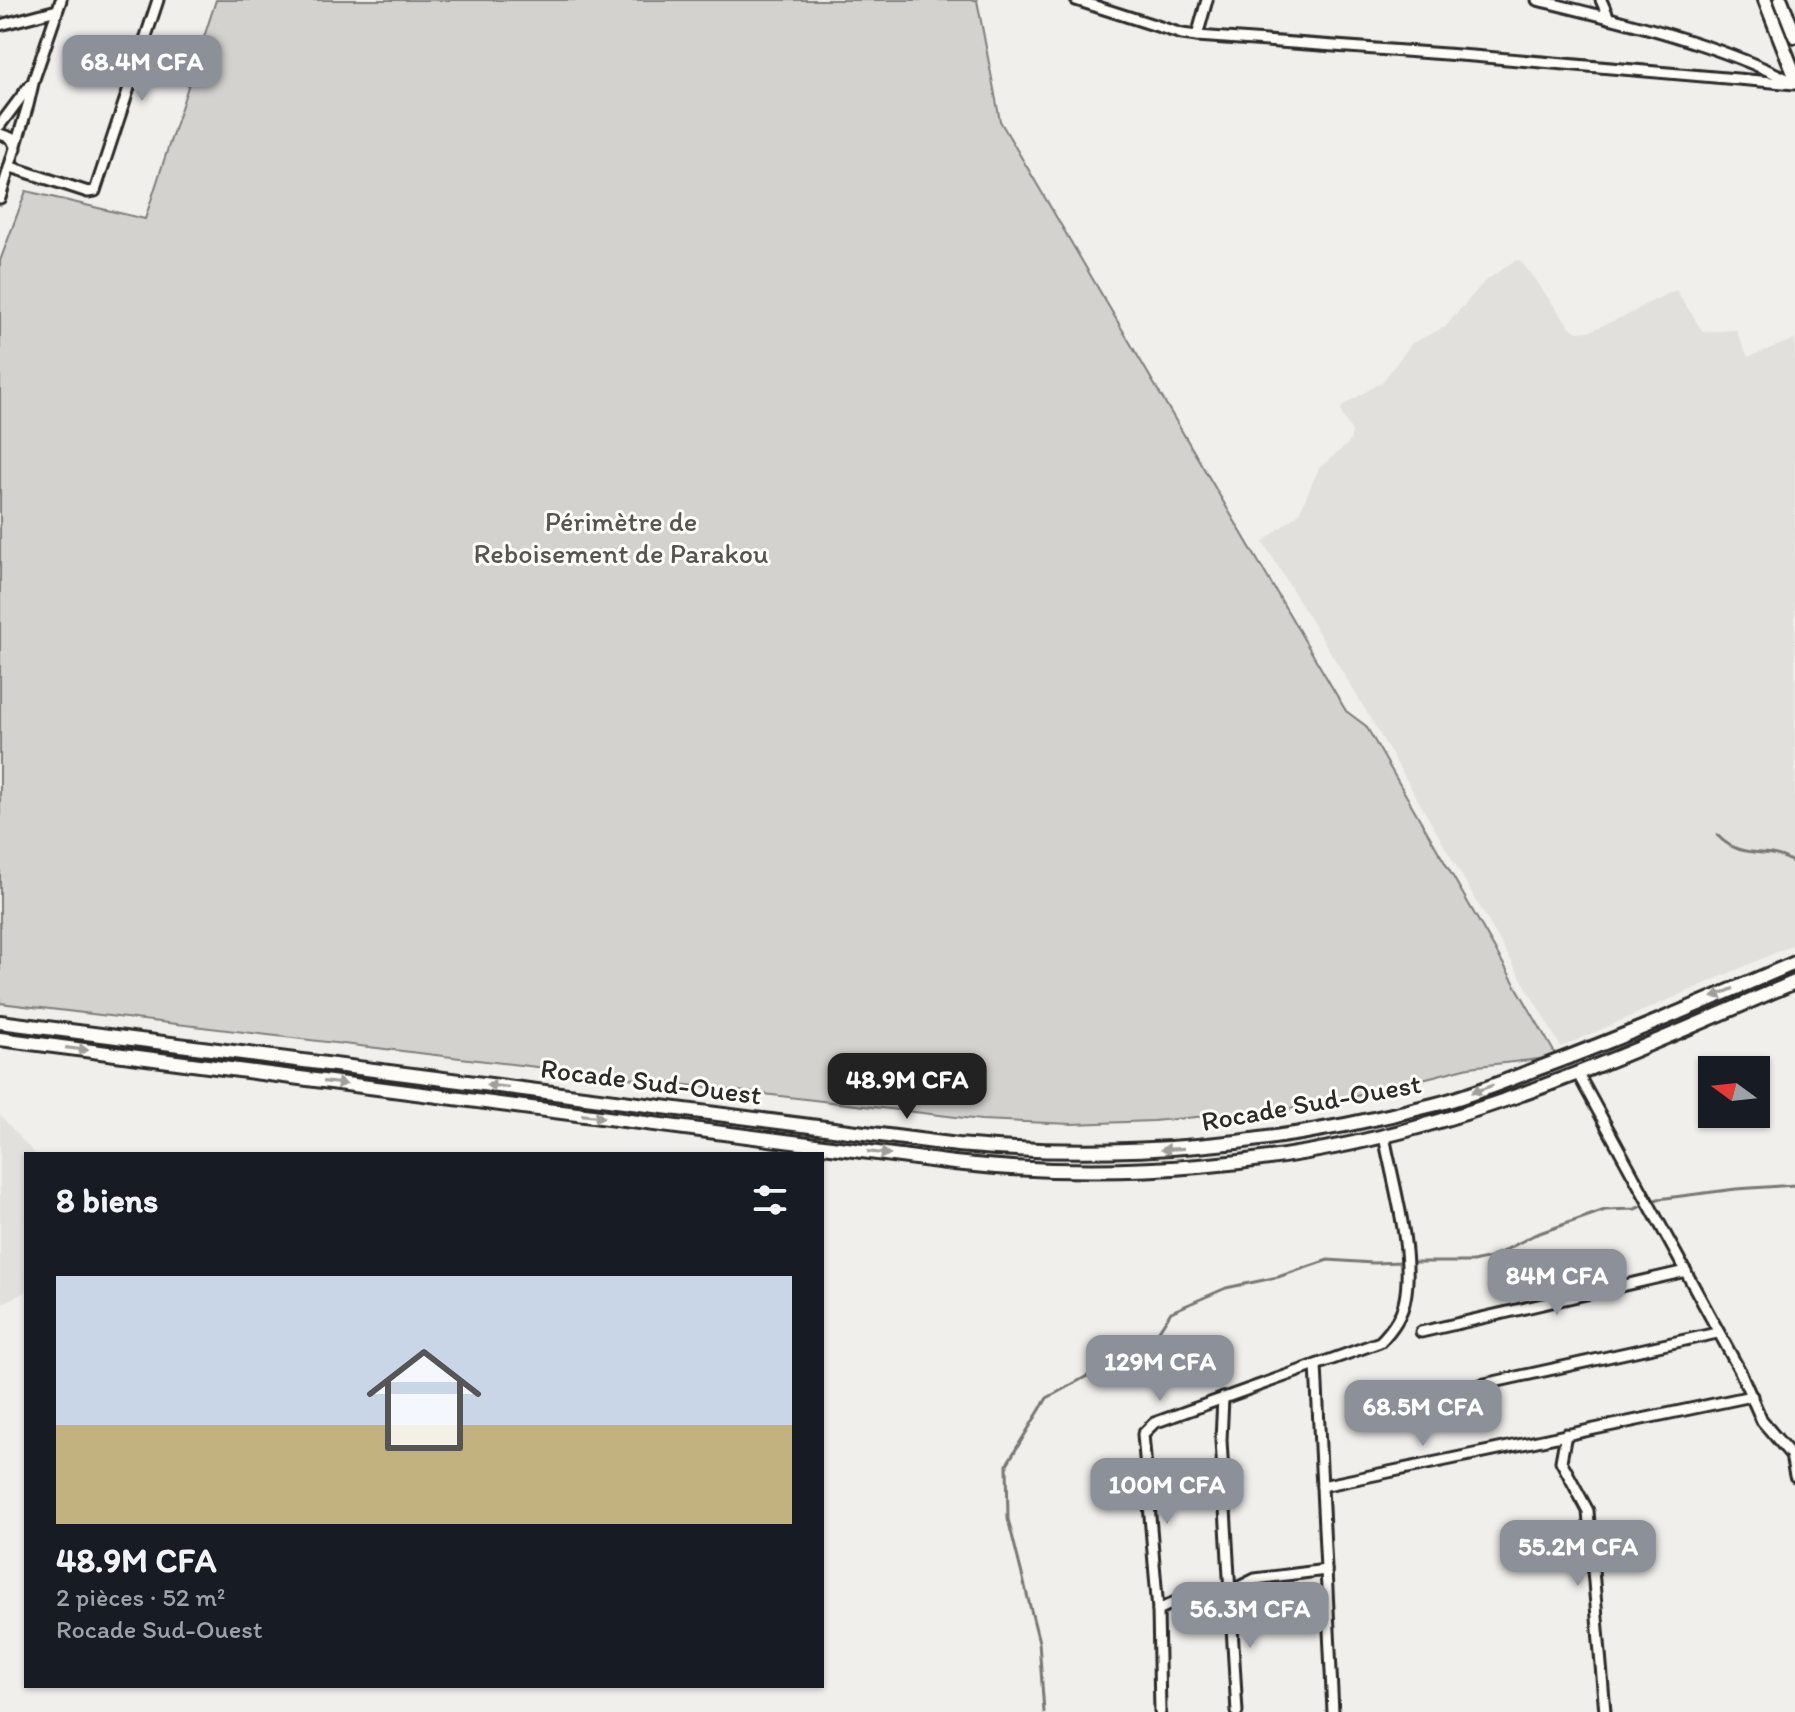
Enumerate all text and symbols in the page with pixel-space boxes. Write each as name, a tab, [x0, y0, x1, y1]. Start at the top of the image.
pin: 68.4M CFA	[50, 35, 234, 103]
text: 68.4M CFA	[81, 45, 203, 77]
park label: Périmètre de Reboisement de Parakou	[474, 504, 768, 570]
one-way arrow	[1711, 987, 1735, 1000]
one-way arrow	[65, 1043, 90, 1056]
street label: Rocade Sud-Ouest	[539, 1051, 763, 1111]
pin: 48.9M CFA	[815, 1053, 999, 1121]
north arrow	[1698, 1056, 1770, 1128]
map controls	[1698, 1056, 1770, 1128]
text: 48.9M CFA	[846, 1063, 968, 1095]
street label: Rocade Sud-Ouest	[1199, 1066, 1423, 1138]
one-way arrow	[323, 1076, 348, 1089]
one-way arrow	[484, 1079, 509, 1092]
one-way arrow	[1469, 1083, 1493, 1096]
one-way arrow	[581, 1110, 606, 1123]
one-way arrow	[1159, 1143, 1184, 1156]
one-way arrow	[867, 1147, 892, 1160]
icon: filters	[748, 1178, 792, 1222]
text: 8 biens	[56, 1180, 158, 1221]
pin: 84M CFA	[1483, 1249, 1631, 1317]
text: 84M CFA	[1506, 1259, 1608, 1291]
icon: home	[352, 1328, 496, 1472]
pin: 129M CFA	[1077, 1335, 1243, 1403]
text: 129M CFA	[1104, 1345, 1216, 1377]
pin: 68.5M CFA	[1331, 1380, 1515, 1448]
text: 68.5M CFA	[1363, 1390, 1483, 1422]
pin: 100M CFA	[1084, 1458, 1250, 1526]
text: 100M CFA	[1109, 1468, 1225, 1500]
pin: 55.2M CFA	[1486, 1520, 1670, 1588]
text: 55.2M CFA	[1518, 1530, 1638, 1562]
text: 48.9M CFA	[56, 1540, 216, 1581]
text: 2 pièces · 52 m²	[56, 1581, 225, 1613]
pin: 56.3M CFA	[1158, 1582, 1342, 1650]
text: 56.3M CFA	[1190, 1592, 1310, 1624]
text: Rocade Sud-Ouest	[56, 1613, 263, 1645]

